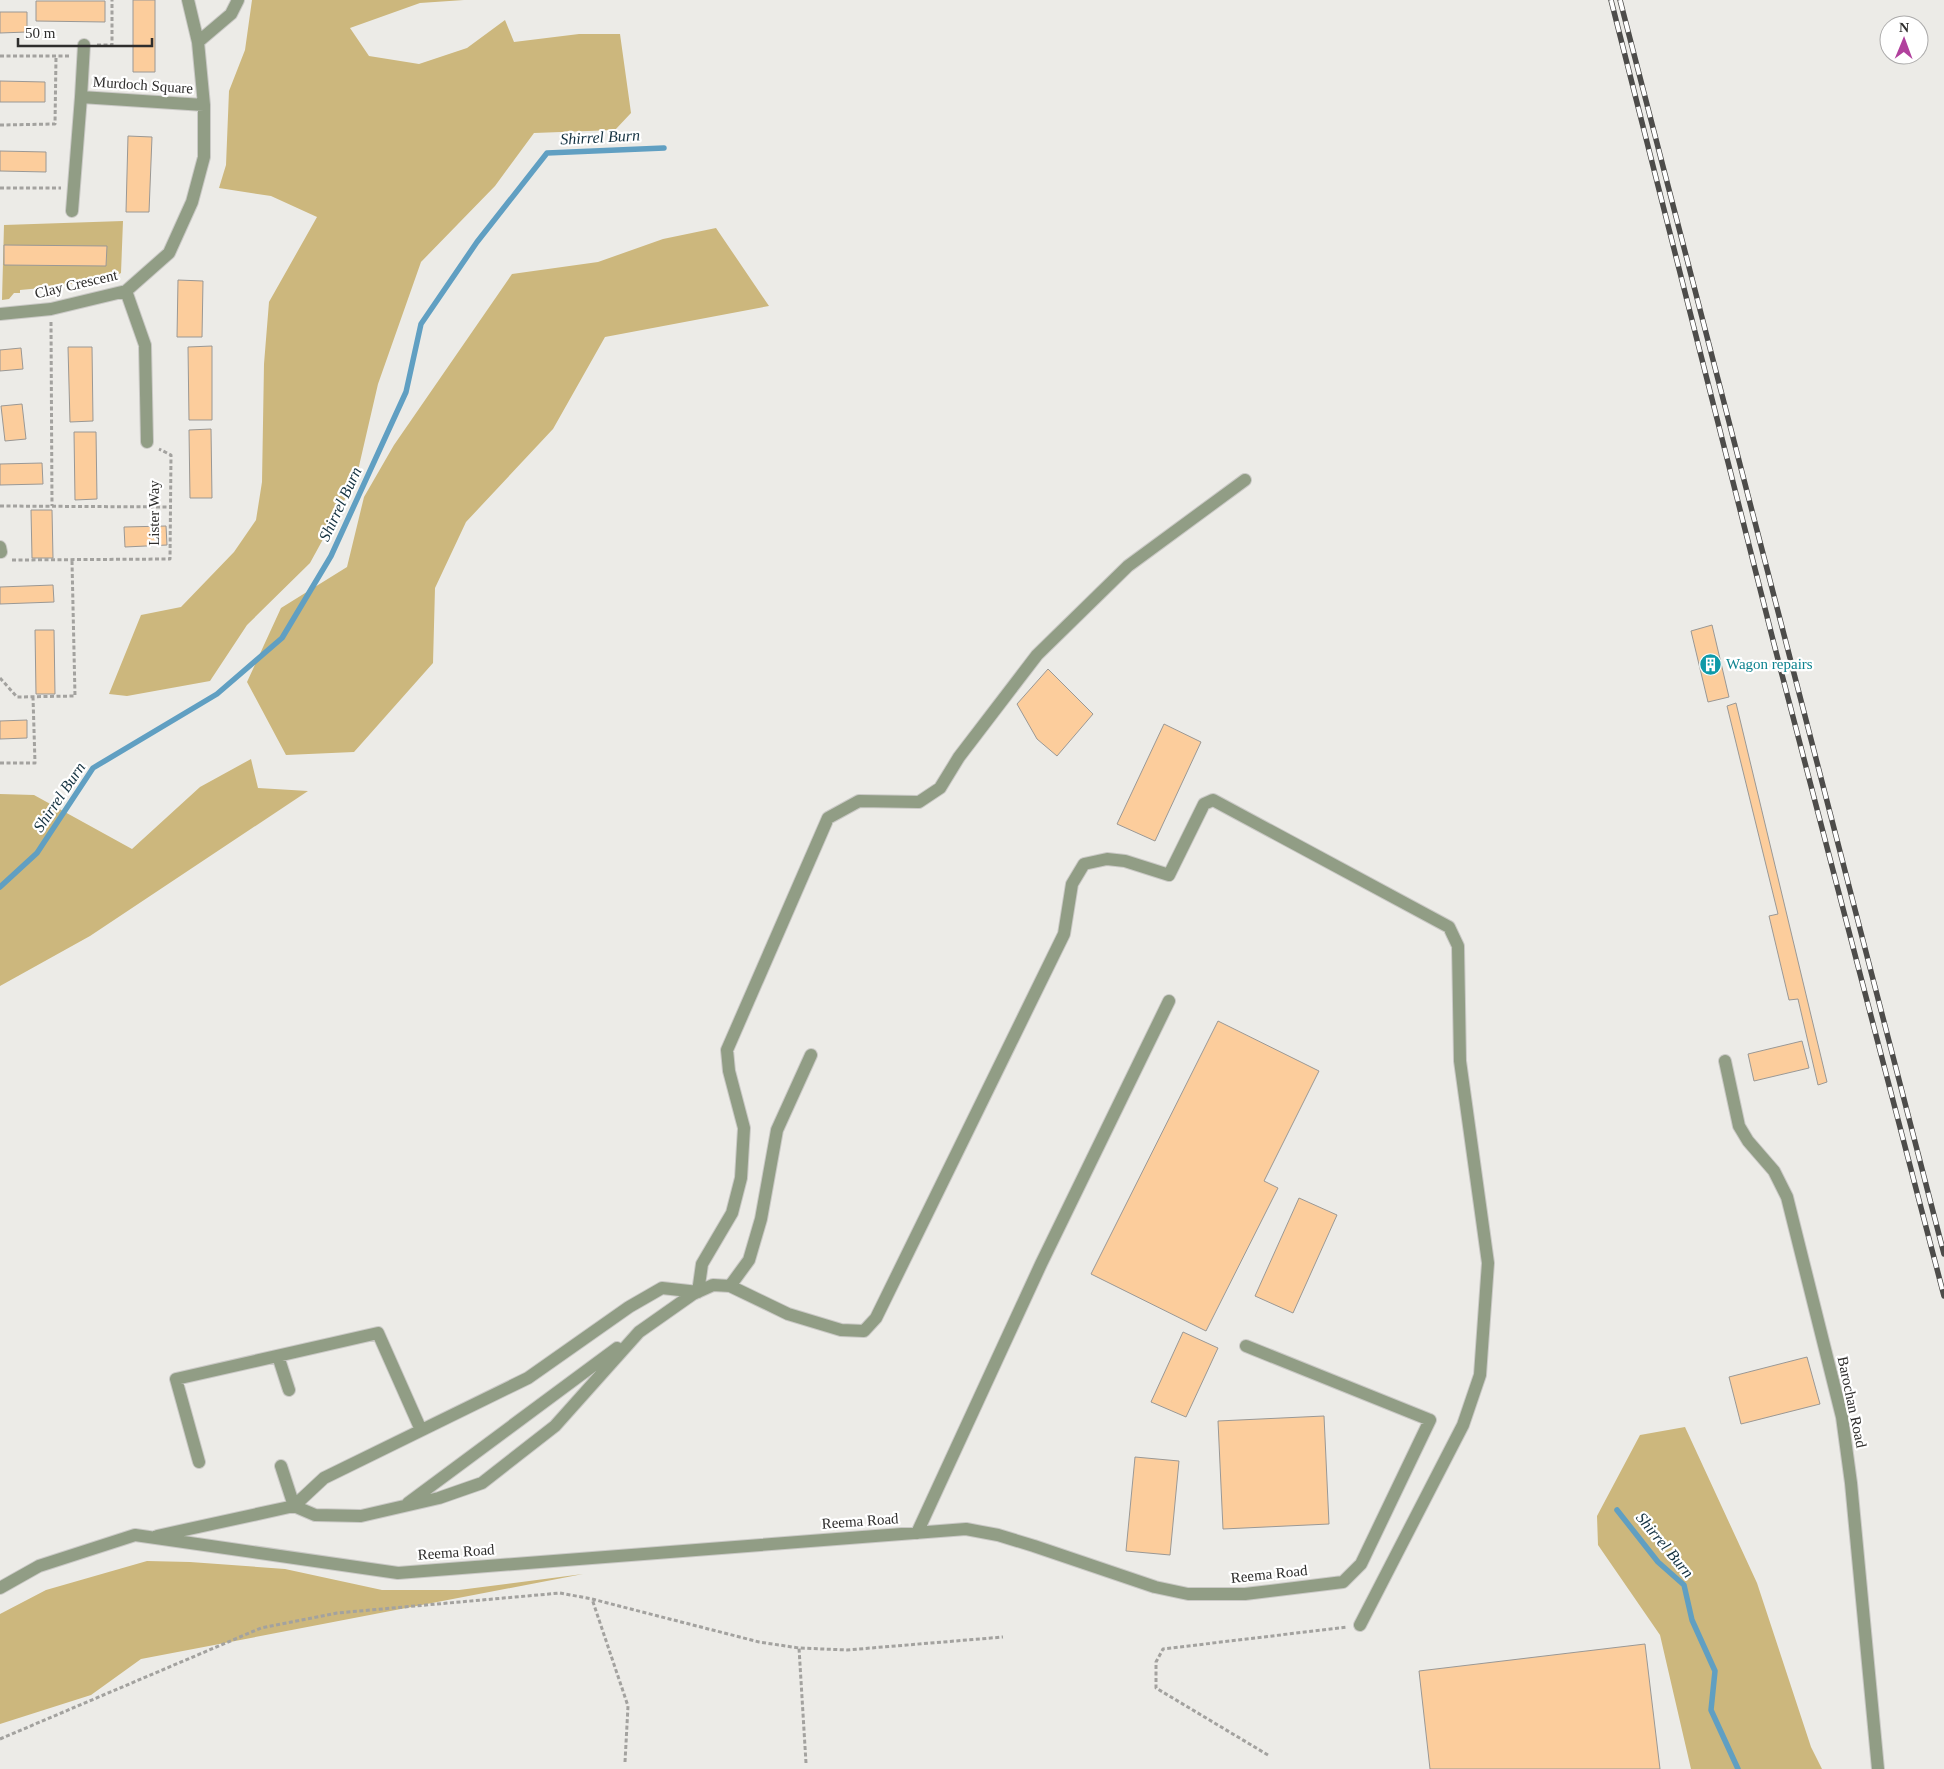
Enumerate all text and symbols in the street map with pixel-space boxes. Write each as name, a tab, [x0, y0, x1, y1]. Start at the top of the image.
scale bar	[18, 15, 151, 47]
north arrow	[1879, 15, 1929, 65]
text: N	[1899, 20, 1909, 35]
text: 50 m	[25, 25, 56, 41]
street label: Murdoch Square	[92, 74, 194, 97]
water label: Shirrel Burn	[560, 126, 640, 148]
street label: Clay Crescent	[33, 267, 120, 301]
water label: Shirrel Burn	[315, 464, 365, 544]
street label: Lister Way	[146, 480, 162, 546]
building icon: Wagon repairs	[1698, 652, 1722, 676]
place label: Wagon repairs	[1726, 656, 1813, 672]
water label: Shirrel Burn	[30, 759, 88, 835]
street label: Barochan Road	[1835, 1355, 1870, 1450]
water label: Shirrel Burn	[1633, 1509, 1697, 1581]
street label: Reema Road	[821, 1510, 899, 1532]
street label: Reema Road	[417, 1541, 495, 1563]
street label: Reema Road	[1230, 1562, 1309, 1586]

